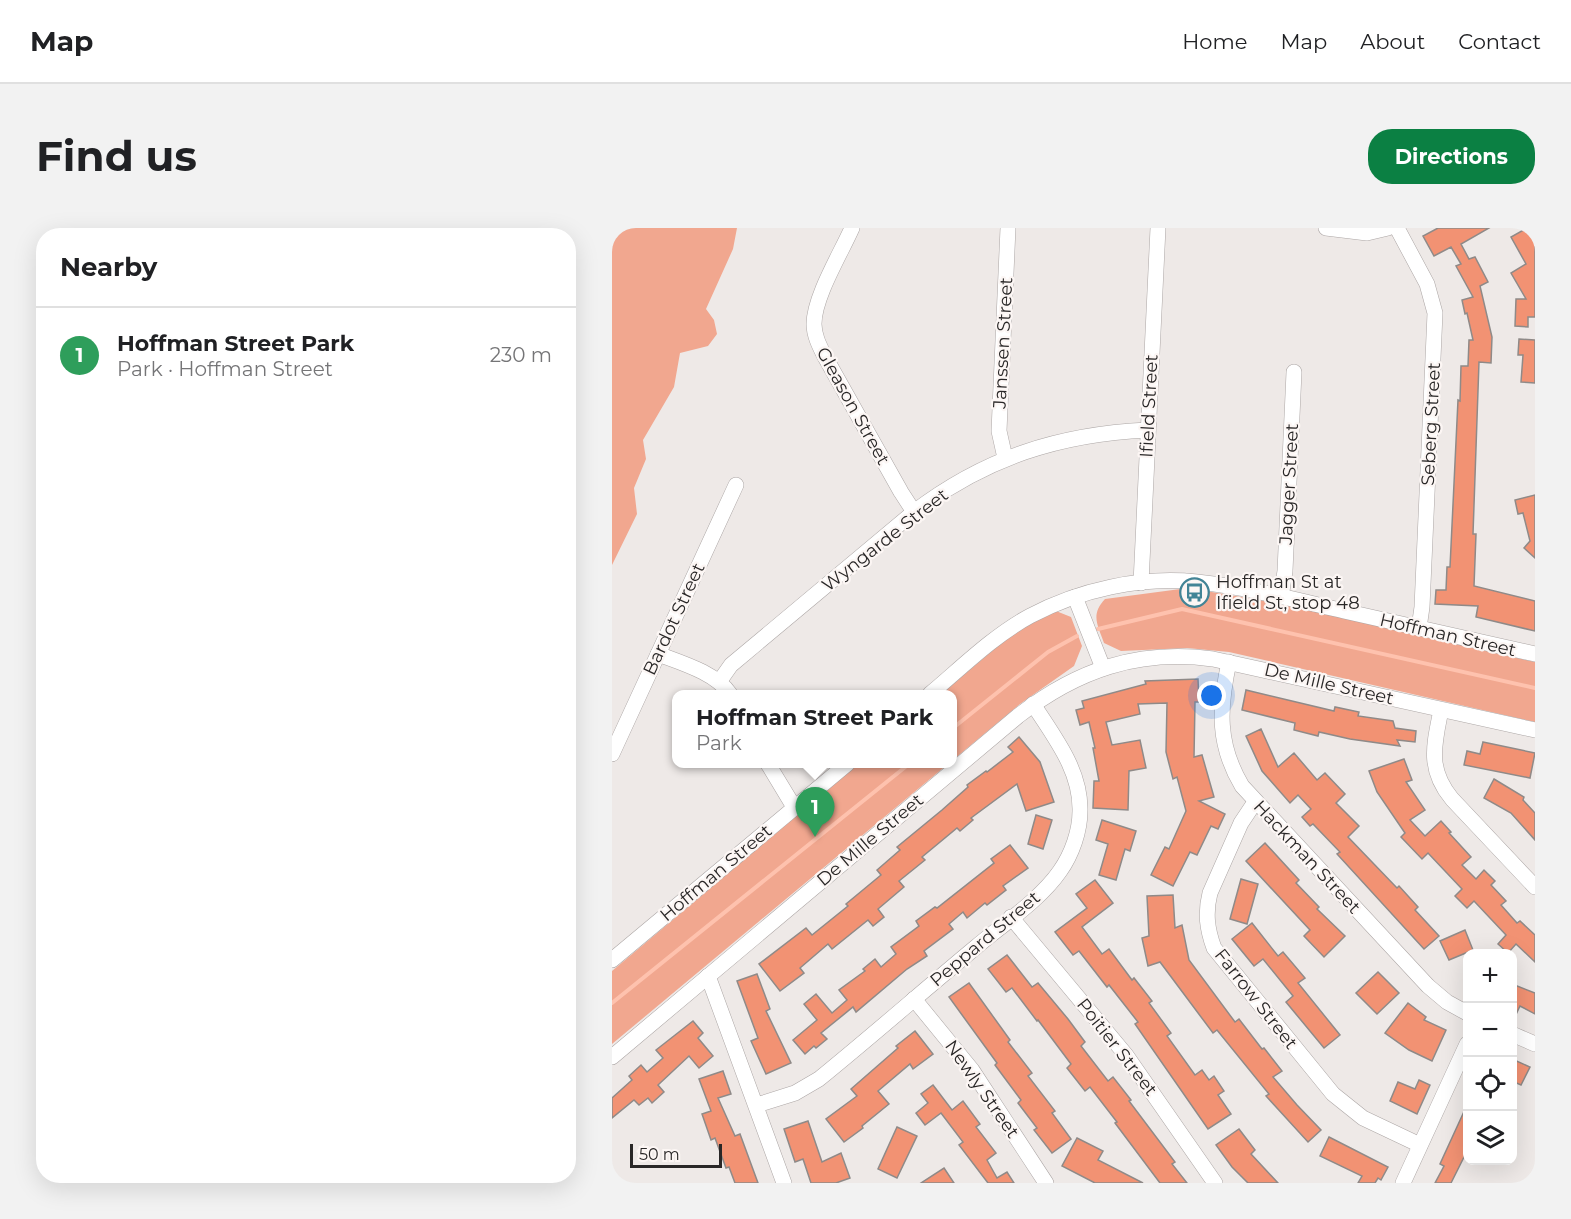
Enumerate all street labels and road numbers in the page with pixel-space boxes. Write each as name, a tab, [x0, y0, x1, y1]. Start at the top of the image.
street label: Janssen Street	[989, 277, 1017, 410]
street label: Gleason Street	[812, 343, 894, 469]
street label: Ifield Street	[1135, 354, 1163, 458]
street label: Seberg Street	[1417, 362, 1445, 486]
street label: Jagger Street	[1275, 423, 1303, 546]
street label: Wyngarde Street	[818, 484, 952, 596]
street label: Bardot Street	[638, 559, 710, 679]
street label: Hoffman Street	[1378, 609, 1518, 661]
street label: De Mille Street	[1262, 658, 1396, 710]
street label: De Mille Street	[812, 789, 928, 891]
street label: Hackman Street	[1249, 796, 1365, 918]
street label: Hoffman Street	[656, 820, 776, 926]
street label: Peppard Street	[926, 887, 1044, 991]
street label: Farrow Street	[1210, 944, 1302, 1054]
street label: Poitier Street	[1072, 994, 1162, 1100]
street label: Newly Street	[940, 1036, 1024, 1142]

